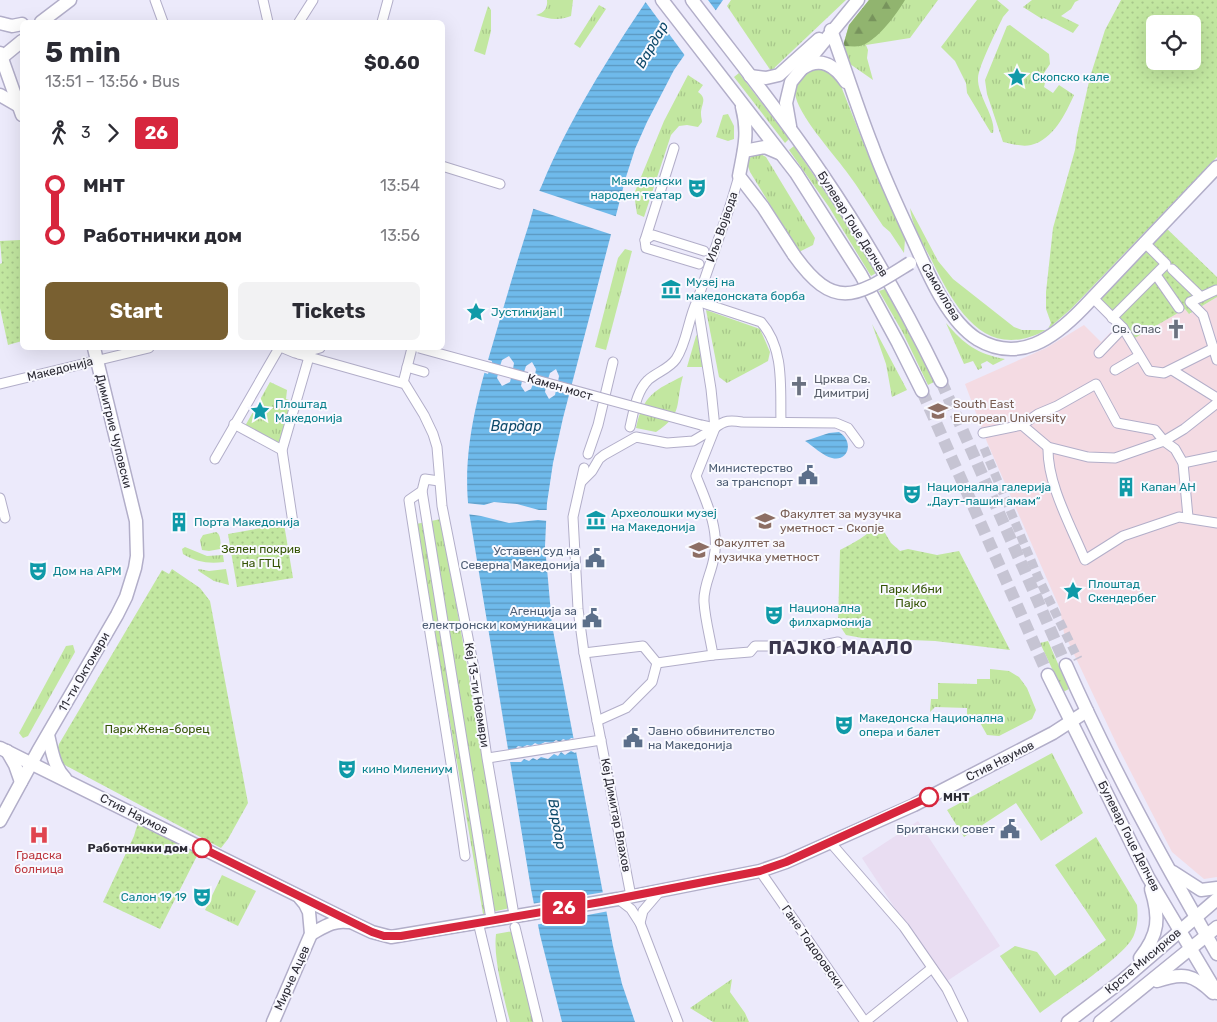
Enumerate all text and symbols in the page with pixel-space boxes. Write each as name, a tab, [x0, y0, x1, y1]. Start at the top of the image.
map controls	[1146, 15, 1201, 70]
button: locate	[1146, 15, 1201, 70]
water label: Вардар	[632, 18, 672, 71]
text: 5 min	[45, 36, 121, 69]
text: $0.60	[364, 51, 420, 74]
place icon: Скопско кале	[1006, 66, 1028, 88]
place label: Скопско кале	[1032, 70, 1110, 84]
text: 13:51 – 13:56 · Bus	[45, 72, 180, 91]
icon: walk	[45, 119, 73, 147]
icon: forward	[99, 119, 127, 147]
text: 26	[145, 122, 168, 144]
text: 3	[81, 123, 91, 142]
street label: Булевар Гоце Делчев	[815, 169, 891, 280]
text: МНТ	[83, 174, 125, 197]
place label: Македонски народен театар	[590, 174, 682, 202]
text: 13:54	[380, 176, 420, 195]
theatre icon: Македонски народен театар	[686, 177, 708, 199]
street label: Иљо Војвода	[703, 190, 741, 264]
text: Работнички дом	[83, 224, 242, 247]
text: 13:56	[380, 226, 420, 245]
street label: Самоилова	[918, 261, 964, 323]
place label: Музеј на македонската борба	[686, 275, 805, 303]
museum icon: Музеј на македонската борба	[660, 278, 682, 300]
button: Start	[45, 282, 228, 340]
button: Tickets	[238, 282, 420, 340]
place icon: Јустинијан I	[465, 301, 487, 323]
place label: Јустинијан I	[491, 305, 563, 319]
church icon: Св. Спас	[1165, 318, 1187, 340]
place label: Св. Спас	[1112, 322, 1161, 336]
street label: Македонија	[26, 354, 94, 384]
street label: Камен мост	[526, 371, 594, 403]
place label: Црква Св. Димитриј	[814, 372, 870, 400]
street label: Димитрие Чуповски	[93, 373, 135, 489]
church icon: Црква Св. Димитриј	[788, 375, 810, 397]
place label: Плоштад Македонија	[275, 397, 342, 425]
place label: South East European University	[953, 397, 1066, 425]
place icon: Плоштад Македонија	[249, 400, 271, 422]
school or university icon: South East European University	[927, 400, 949, 422]
water label: Вардар	[491, 418, 542, 435]
place label: Министерство за транспорт	[709, 461, 793, 489]
public building icon: Министерство за транспорт	[797, 464, 819, 486]
building icon: Капан АН	[1115, 476, 1137, 498]
place label: Национална галерија „Даут-пашин амам“	[927, 480, 1051, 508]
place label: Капан АН	[1141, 480, 1196, 494]
theatre icon: Национална галерија „Даут-пашин амам“	[901, 483, 923, 505]
place label: Археолошки музеј на Македонија	[611, 506, 717, 534]
place label: Факултет за музучка уметност - Скопје	[780, 507, 901, 535]
museum icon: Археолошки музеј на Македонија	[585, 509, 607, 531]
school or university icon: Факултет за музучка уметност - Скопје	[754, 510, 776, 532]
building icon: Порта Македонија	[168, 511, 190, 533]
place label: Порта Македонија	[194, 515, 300, 529]
place label: Факултет за музичка уметност	[714, 536, 819, 564]
school or university icon: Факултет за музичка уметност	[688, 539, 710, 561]
park label: Зелен покрив на ГТЦ	[221, 542, 301, 570]
place label: Уставен суд на Северна Македонија	[460, 544, 580, 572]
public building icon: Уставен суд на Северна Македонија	[584, 547, 606, 569]
theatre icon: Дом на АРМ	[27, 560, 49, 582]
place label: Дом на АРМ	[53, 564, 122, 578]
place label: Плоштад Скендербег	[1088, 577, 1157, 605]
place icon: Плоштад Скендербег	[1062, 580, 1084, 602]
park label: Парк Ибни Пајко	[880, 582, 942, 610]
place label: Национална филхармонија	[789, 601, 871, 629]
place label: Агенција за електронски комуникации	[422, 604, 577, 632]
theatre icon: Национална филхармонија	[763, 604, 785, 626]
public building icon: Агенција за електронски комуникации	[581, 607, 603, 629]
street label: 11-ти Октомври	[56, 630, 112, 714]
district label: ПАЈКО МААЛО	[768, 637, 914, 659]
street label: Кеј 13-ти Ноември	[462, 641, 492, 749]
place label: Македонска Национална опера и балет	[859, 711, 1004, 739]
theatre icon: Македонска Национална опера и балет	[833, 714, 855, 736]
park label: Парк Жена-борец	[104, 722, 210, 736]
place label: Јавно обвинителство на Македонија	[648, 724, 775, 752]
public building icon: Јавно обвинителство на Македонија	[622, 727, 644, 749]
street label: Стив Наумов	[964, 738, 1037, 784]
street label: Кеј Димитар Влахов	[598, 757, 634, 873]
theatre icon: кино Милениум	[336, 758, 358, 780]
place label: кино Милениум	[362, 762, 453, 776]
street label: Булевар Гоце Делчев	[1095, 778, 1163, 894]
marker: МНТ	[919, 787, 939, 807]
place label: МНТ	[943, 790, 970, 804]
street label: Стив Наумов	[98, 791, 171, 837]
water label: Вардар	[544, 798, 570, 851]
public building icon: Британски совет	[999, 818, 1021, 840]
place label: Британски совет	[896, 822, 995, 836]
hospital icon: Градска болница	[28, 824, 50, 846]
marker: Работнички дом	[192, 838, 212, 858]
place label: Работнички дом	[88, 841, 188, 855]
place label: Градска болница	[14, 848, 64, 876]
theatre icon: Салон 19 19	[191, 886, 213, 908]
place label: Салон 19 19	[121, 890, 187, 904]
line badge: 26	[542, 892, 586, 924]
text: 26	[552, 897, 576, 919]
street label: Гане Тодоровски	[779, 902, 847, 992]
street label: Крсте Мисирков	[1102, 925, 1184, 997]
street label: Мирче Ацев	[272, 943, 313, 1012]

